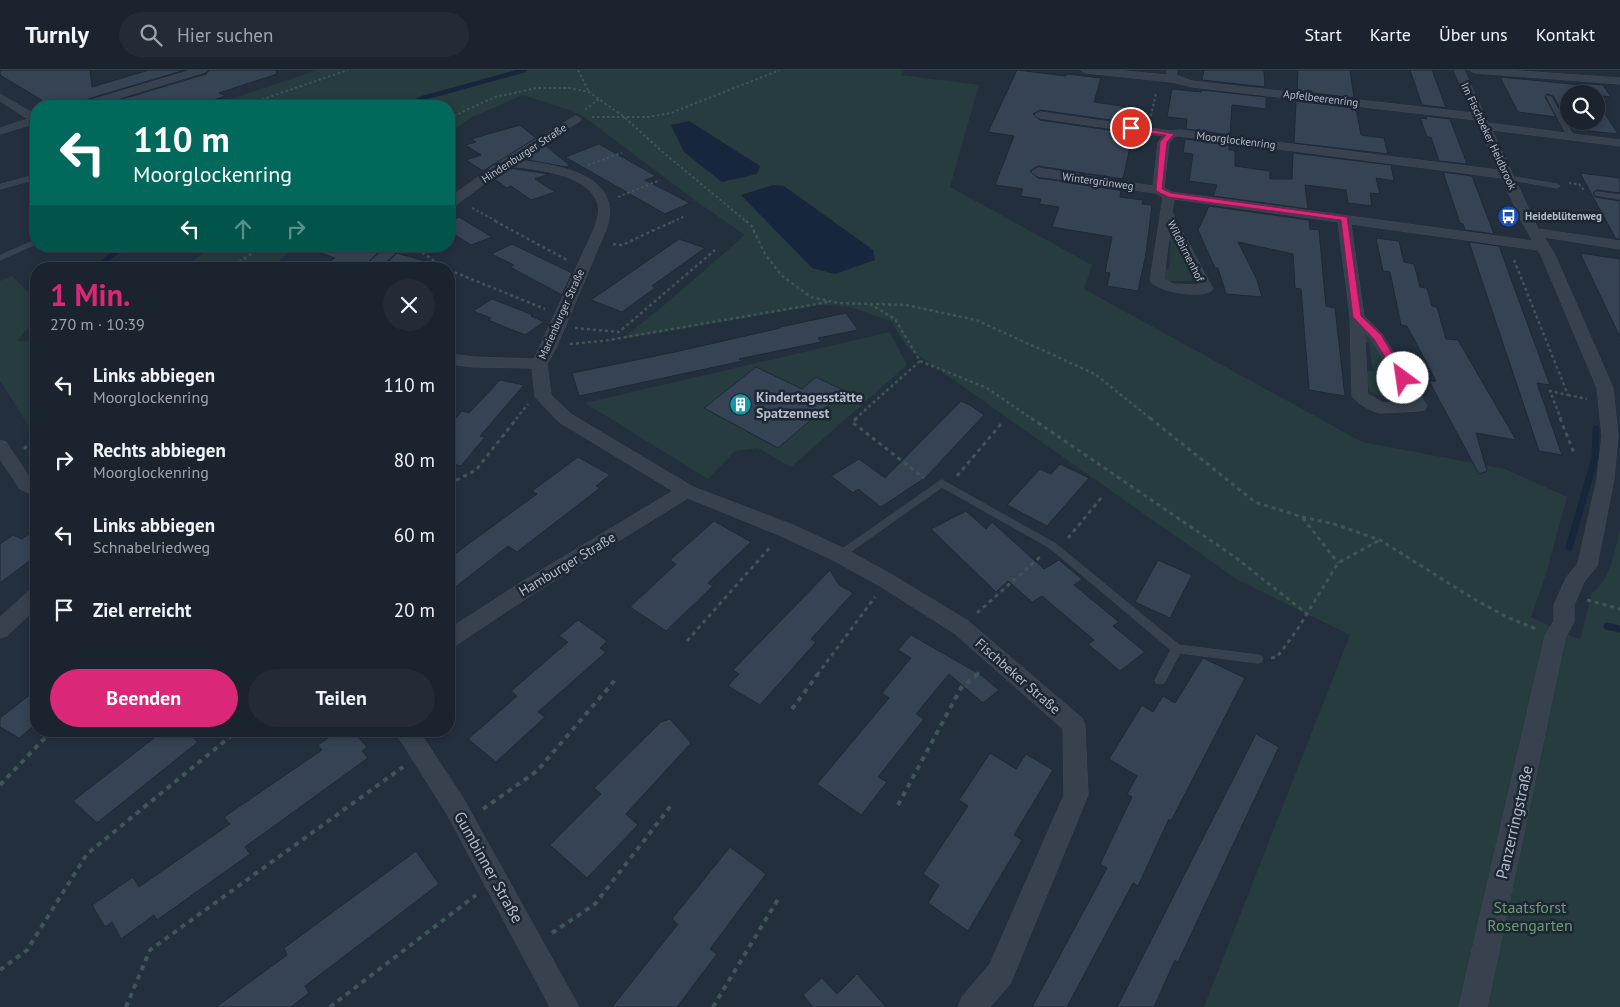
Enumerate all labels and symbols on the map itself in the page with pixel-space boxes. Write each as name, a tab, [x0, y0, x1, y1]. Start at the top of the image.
street label: Im Fischbeker Heidbrook	[1458, 80, 1520, 193]
street label: Apfelbeerenring	[1283, 86, 1359, 110]
pin	[1110, 107, 1152, 149]
street label: Hindenburger Straße	[479, 120, 569, 186]
street label: Moorglockenring	[1196, 128, 1276, 152]
street label: Wintergrünweg	[1061, 169, 1135, 193]
bus stop icon: Heideblütenweg	[1497, 204, 1521, 228]
place label: Heideblütenweg	[1525, 209, 1602, 223]
street label: Wildbirnenhof	[1165, 218, 1208, 284]
street label: Marienburger Straße	[535, 266, 587, 361]
position arrow	[1376, 351, 1428, 403]
place label: Kindertagesstätte Spatzennest	[756, 388, 863, 422]
building icon: Kindertagesstätte Spatzennest	[728, 393, 752, 417]
street label: Hamburger Straße	[515, 528, 619, 600]
street label: Fischbeker Straße	[972, 634, 1064, 718]
street label: Panzerringstraße	[1491, 763, 1537, 881]
street label: Gumbinner Straße	[450, 808, 528, 926]
park label: Staatsforst Rosengarten	[1487, 897, 1573, 935]

